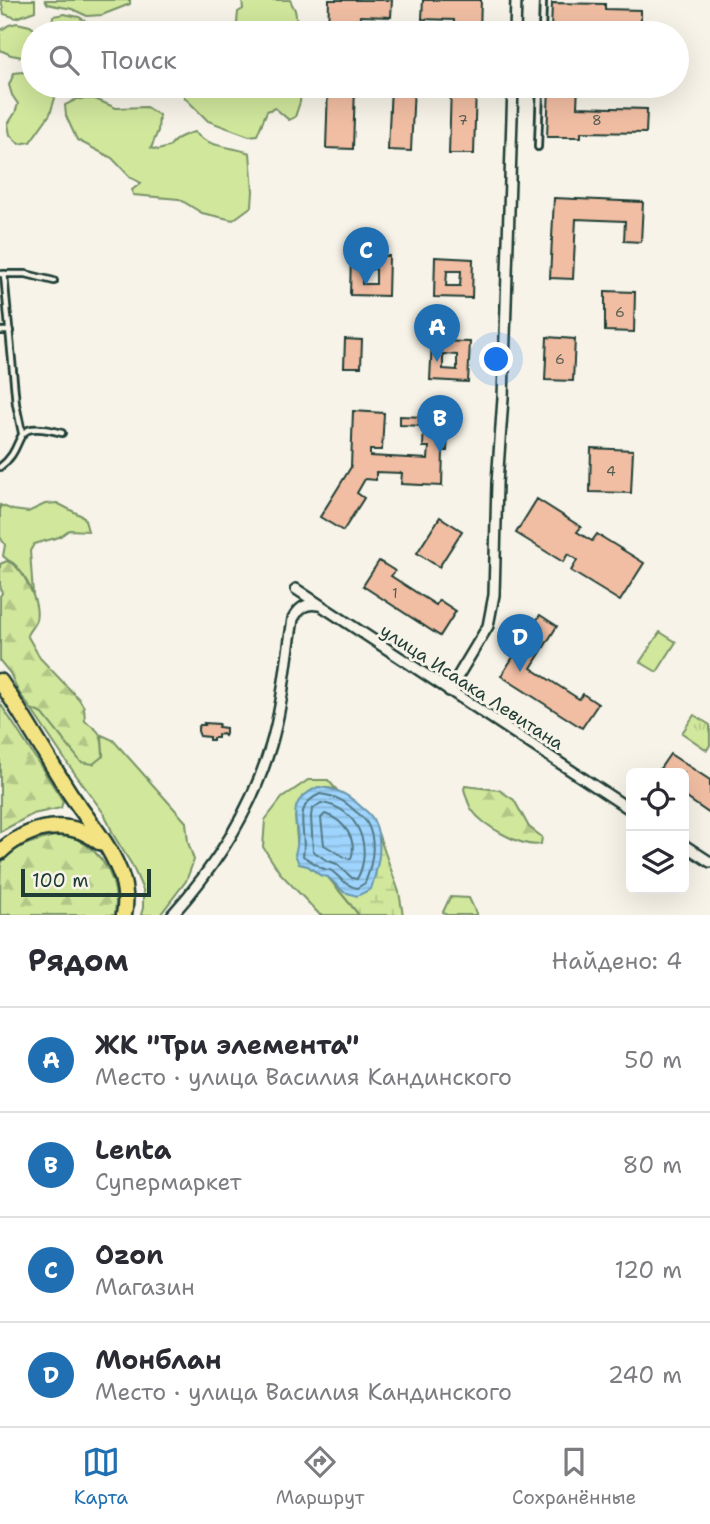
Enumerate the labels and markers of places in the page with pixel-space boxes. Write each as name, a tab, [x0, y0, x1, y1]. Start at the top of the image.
pin: C	[343, 227, 389, 285]
pin: A	[414, 304, 460, 362]
pin: B	[417, 395, 463, 453]
pin: D	[497, 614, 543, 672]

